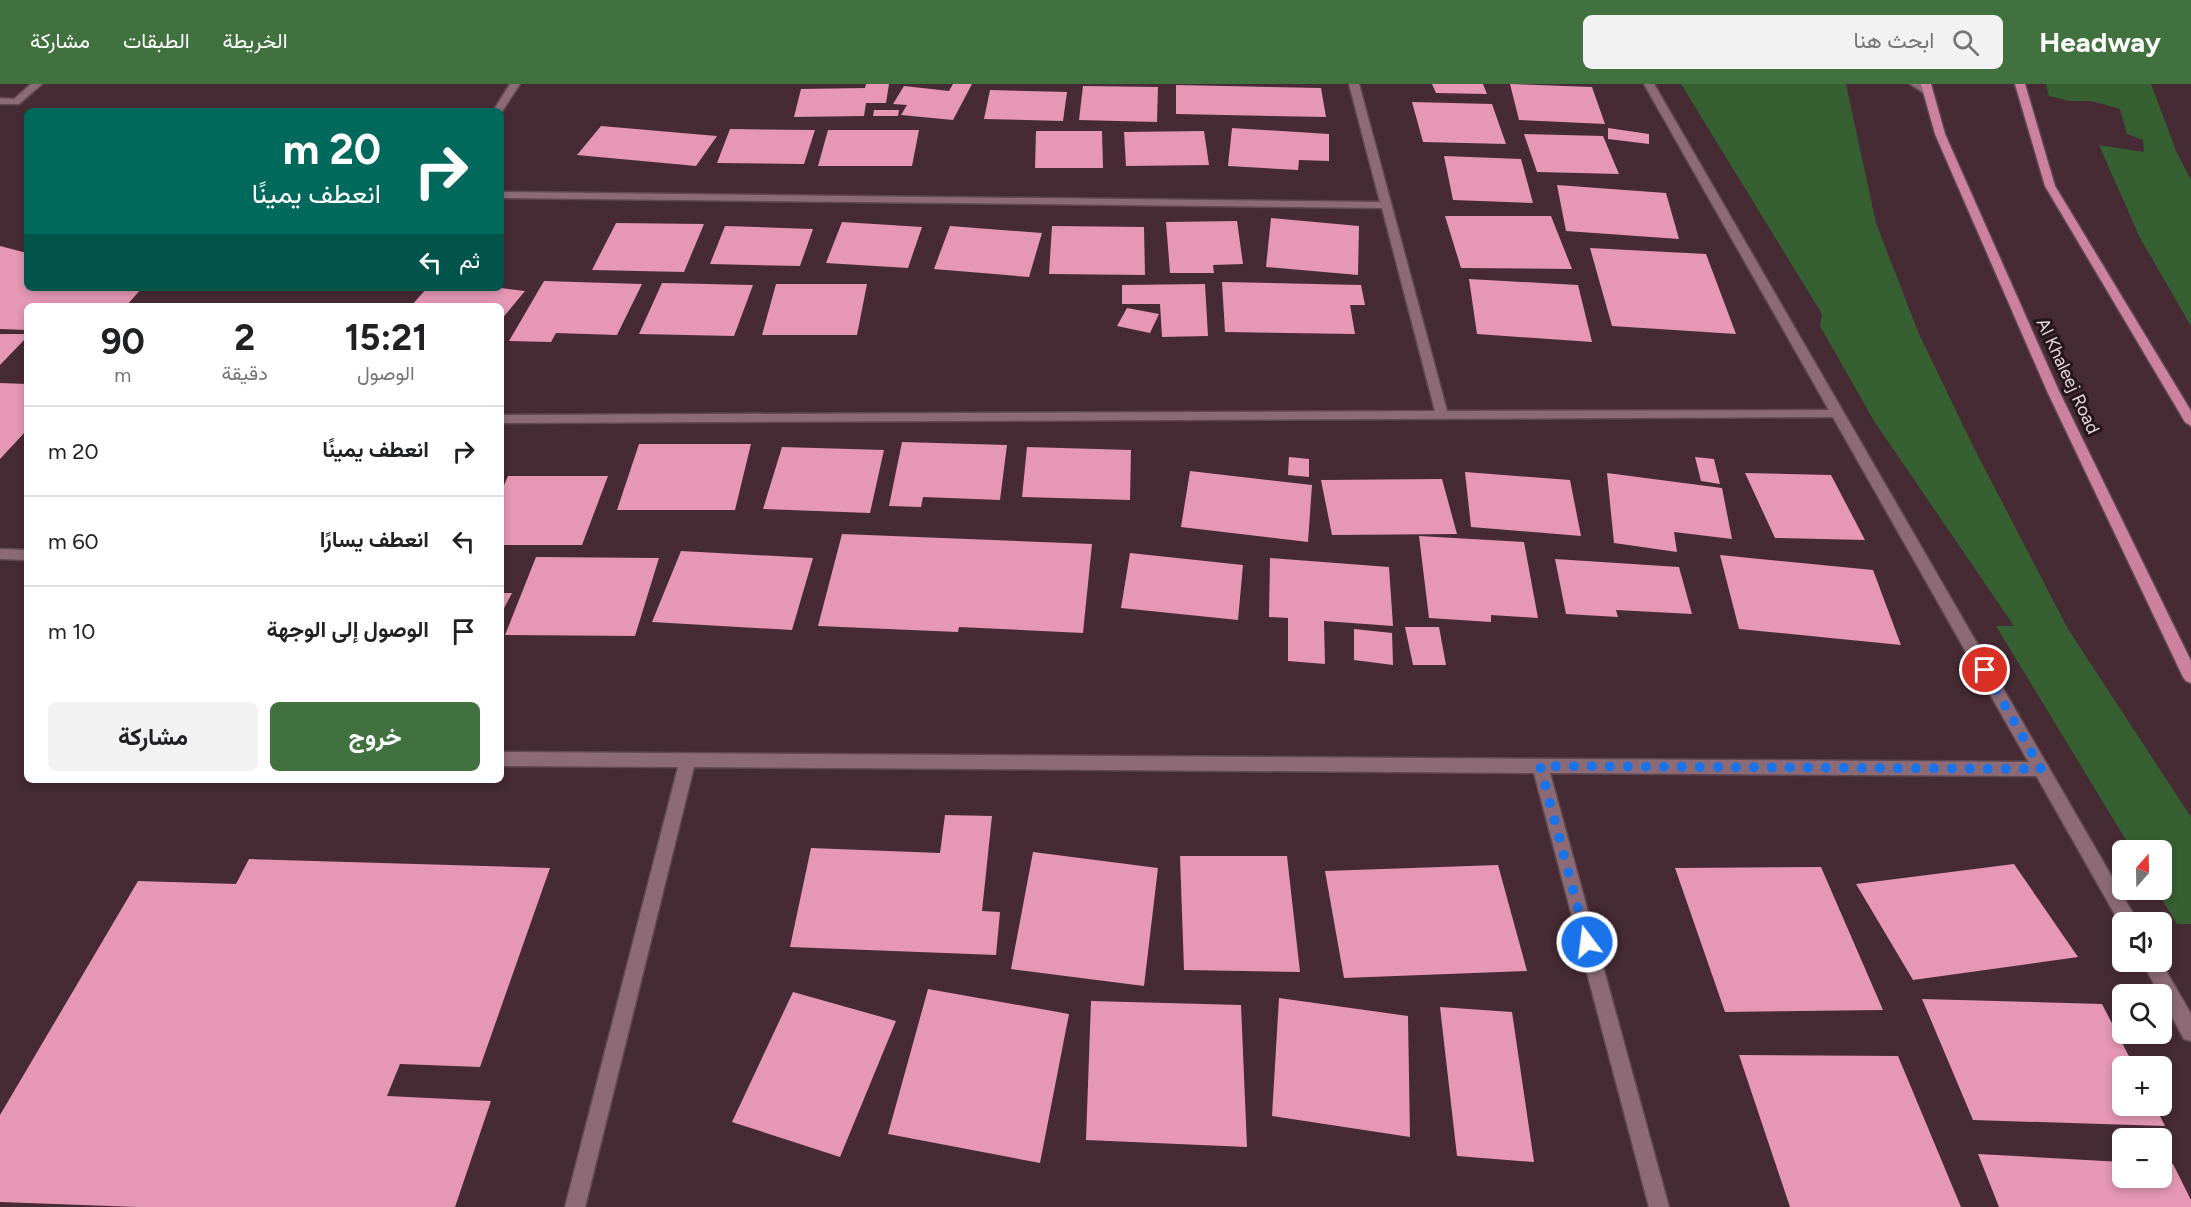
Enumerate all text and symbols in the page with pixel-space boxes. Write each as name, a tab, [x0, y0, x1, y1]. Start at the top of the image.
search box	[1583, 15, 2003, 69]
text: Headway	[2039, 25, 2161, 59]
icon: search	[1949, 26, 1982, 59]
text: ابحث هنا	[1853, 27, 1934, 54]
text: مشاركة	[30, 28, 90, 53]
text: الطبقات	[123, 28, 190, 53]
text: الخريطة	[223, 28, 288, 53]
text: 20 m	[283, 124, 381, 175]
icon: right	[402, 132, 480, 210]
text: انعطف يمينًا	[252, 177, 381, 210]
icon: left	[414, 246, 447, 279]
text: ثم	[459, 247, 480, 274]
street label: Al Khaleej Road	[2032, 315, 2104, 437]
text: 2	[234, 316, 255, 359]
text: 15:21	[344, 316, 427, 359]
text: 90	[101, 320, 145, 363]
text: دقيقة	[221, 361, 268, 385]
text: الوصول	[357, 361, 415, 385]
text: m	[114, 363, 131, 387]
icon: right	[447, 435, 480, 468]
text: انعطف يمينًا	[322, 436, 429, 463]
text: 20 m	[48, 438, 99, 465]
icon: left	[447, 525, 480, 558]
text: انعطف يسارًا	[320, 526, 429, 553]
text: 60 m	[48, 528, 99, 555]
icon: arrive	[447, 615, 480, 648]
text: الوصول إلى الوجهة	[266, 616, 429, 643]
text: 10 m	[48, 618, 95, 645]
pin	[1959, 644, 2010, 695]
icon: arrive	[1968, 653, 2001, 686]
button: مشاركة	[48, 702, 258, 771]
button: خروج	[270, 702, 480, 771]
north arrow	[2112, 840, 2172, 900]
map controls	[2112, 840, 2172, 1188]
position arrow	[1555, 910, 1619, 974]
button: sound	[2112, 912, 2172, 972]
button: search	[2112, 984, 2172, 1044]
button: +	[2112, 1056, 2172, 1116]
button: −	[2112, 1128, 2172, 1188]

